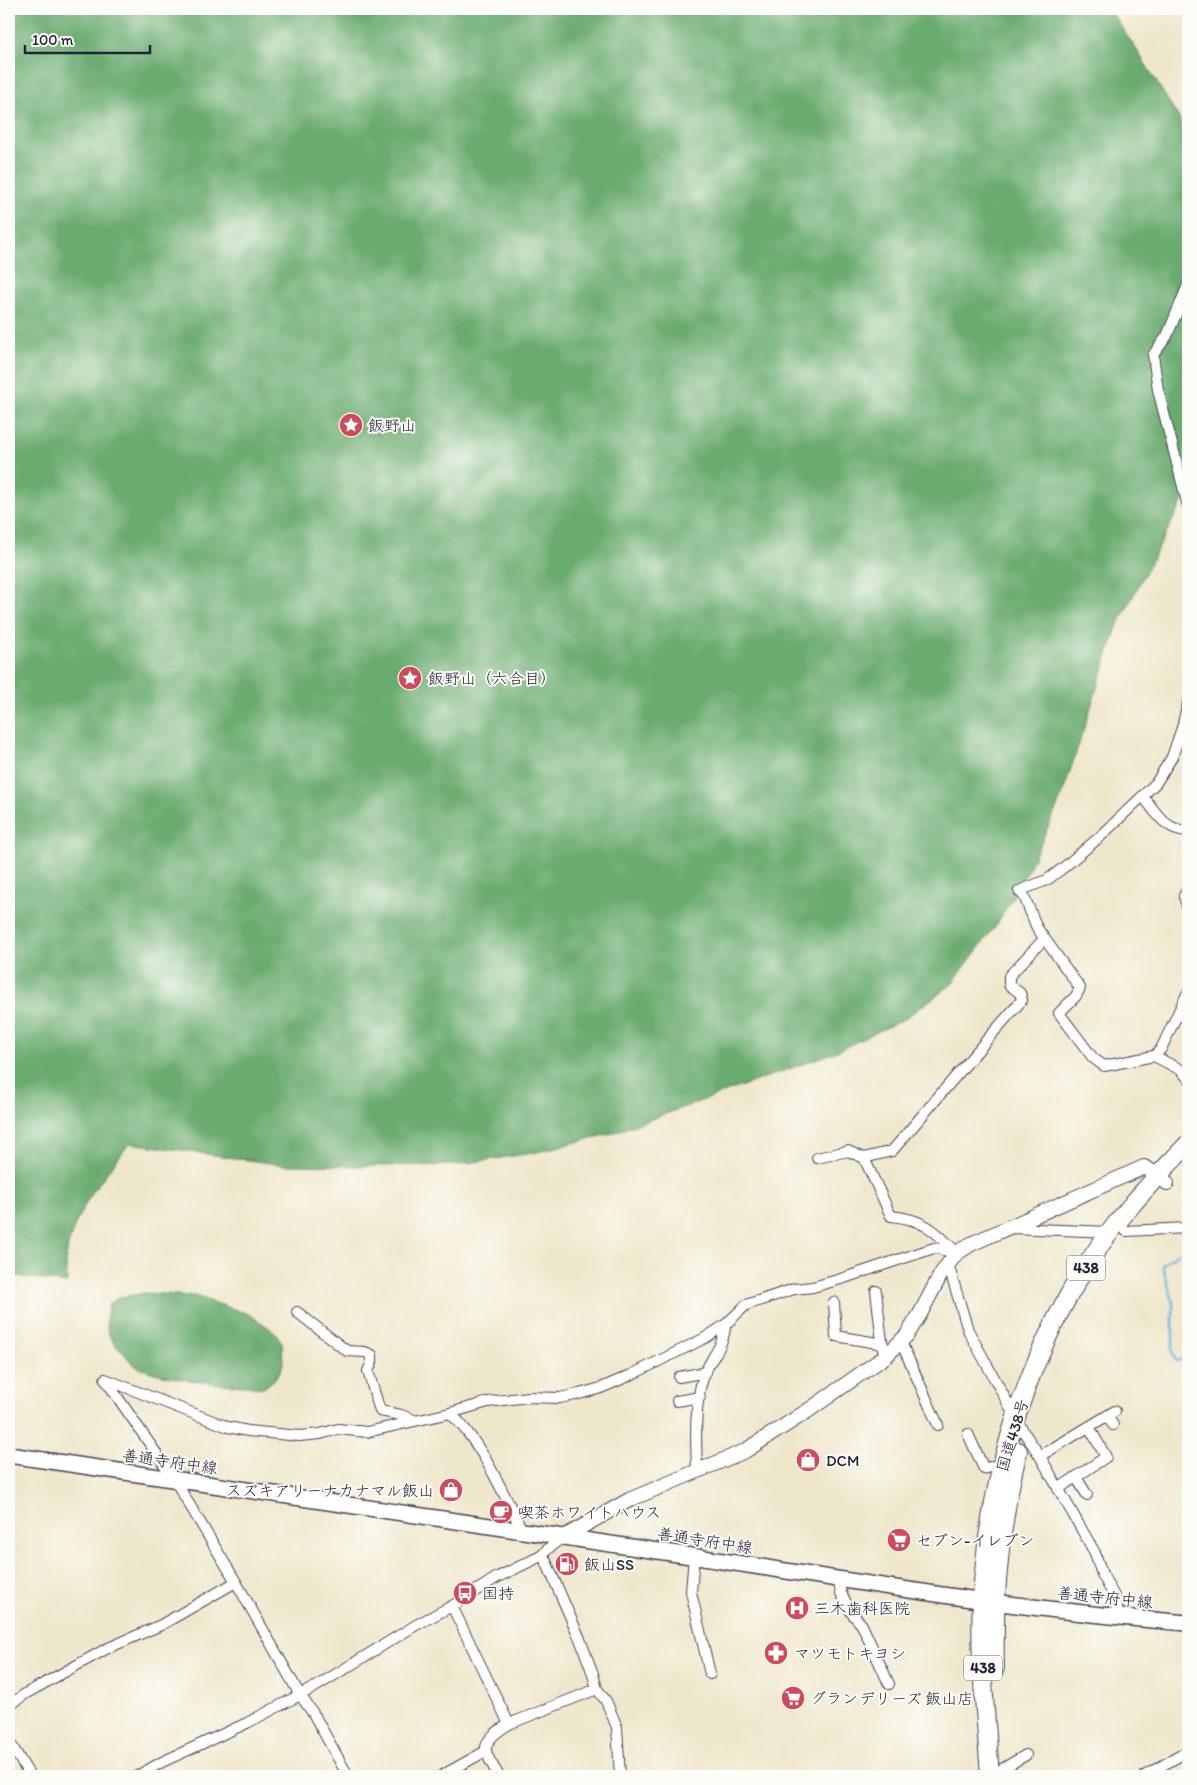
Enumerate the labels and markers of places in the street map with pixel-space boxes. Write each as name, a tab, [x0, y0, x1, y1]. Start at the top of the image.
place icon: 飯野山	[338, 412, 364, 438]
place label: 飯野山	[368, 416, 416, 435]
place icon: 飯野山（六合目）	[397, 665, 423, 691]
place label: 飯野山（六合目）	[428, 669, 556, 688]
shop icon: DCM	[795, 1447, 821, 1473]
place label: DCM	[826, 1451, 859, 1470]
shop icon: スズキアリーナカナマル飯山	[438, 1477, 464, 1503]
place label: スズキアリーナカナマル飯山	[226, 1481, 434, 1500]
cafe icon: 喫茶ホワイトハウス	[488, 1499, 514, 1525]
place label: 喫茶ホワイトハウス	[518, 1503, 661, 1522]
supermarket icon: セブン-イレブン	[886, 1527, 912, 1553]
place label: セブン-イレブン	[916, 1531, 1034, 1550]
fuel station icon: 飯山SS	[554, 1551, 580, 1577]
place label: 飯山SS	[584, 1555, 634, 1574]
bus stop icon: 国持	[452, 1580, 478, 1606]
place label: 国持	[482, 1584, 514, 1603]
hospital icon: 三木歯科医院	[784, 1595, 810, 1621]
place label: 三木歯科医院	[814, 1599, 910, 1618]
pharmacy icon: マツモトキヨシ	[763, 1640, 789, 1666]
place label: マツモトキヨシ	[794, 1644, 906, 1663]
supermarket icon: グランデリーズ 飯山店	[780, 1685, 806, 1711]
place label: グランデリーズ 飯山店	[810, 1689, 973, 1708]

